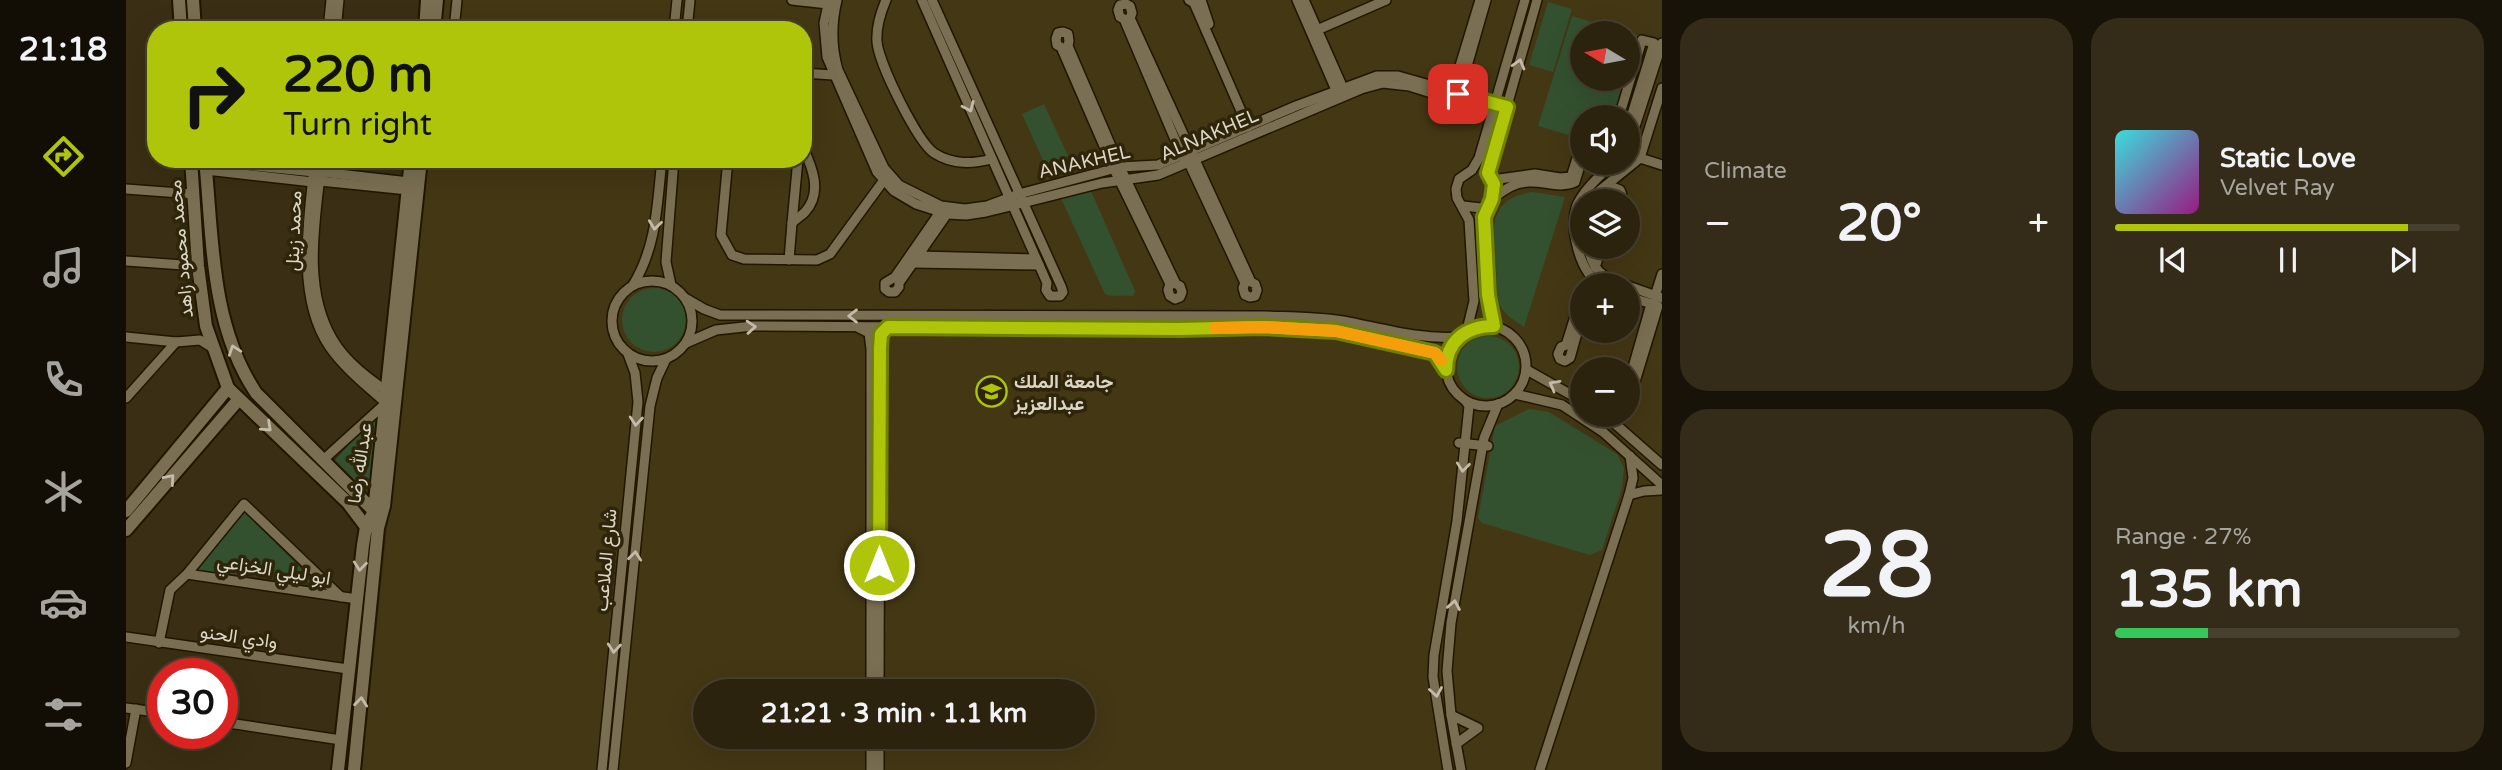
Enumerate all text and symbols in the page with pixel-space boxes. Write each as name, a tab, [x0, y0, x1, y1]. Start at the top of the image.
north arrow	[1570, 21, 1640, 91]
map controls	[1570, 21, 1640, 427]
text: 21:18	[19, 31, 107, 69]
text: 220 m	[283, 46, 433, 105]
icon: right	[168, 49, 259, 140]
one-way arrow	[1511, 58, 1525, 70]
pin	[1428, 64, 1488, 124]
icon: arrive	[1439, 75, 1477, 113]
one-way arrow	[961, 100, 975, 112]
street label: ALNAKHEL	[1157, 104, 1262, 166]
button: sound	[1570, 105, 1640, 175]
text: Turn right	[283, 106, 432, 144]
icon: directions	[39, 132, 88, 181]
street label: ANAKHEL	[1036, 141, 1132, 183]
text: Static Love	[2220, 143, 2356, 174]
text: Climate	[1704, 157, 1787, 185]
text: Velvet Ray	[2220, 174, 2335, 202]
street label: محمد محمود زاهد	[164, 179, 198, 319]
button: layers	[1570, 189, 1640, 259]
street label: محمد زينل	[282, 190, 306, 272]
text: 20°	[1837, 192, 1922, 255]
text: −	[1704, 201, 1731, 247]
text: +	[2028, 201, 2049, 247]
one-way arrow	[648, 219, 663, 231]
icon: previous	[2154, 241, 2192, 279]
icon: pause	[2269, 241, 2307, 279]
icon: next	[2384, 241, 2422, 279]
icon: music	[39, 243, 88, 292]
button: +	[1570, 273, 1640, 343]
one-way arrow	[847, 308, 857, 324]
one-way arrow	[746, 320, 757, 335]
one-way arrow	[228, 344, 242, 356]
icon: phone	[39, 355, 88, 404]
button: −	[1570, 357, 1640, 427]
place label: جامعة الملك عبدالعزيز	[1013, 371, 1113, 416]
school or university icon: جامعة الملك عبدالعزيز	[974, 375, 1008, 409]
one-way arrow	[1549, 380, 1562, 393]
one-way arrow	[629, 416, 644, 427]
one-way arrow	[259, 419, 272, 431]
street label: عبدالله رضا	[343, 421, 377, 505]
one-way arrow	[1455, 461, 1470, 473]
icon: climate	[39, 467, 88, 516]
one-way arrow	[162, 474, 174, 487]
street label: شارع الملاعب	[591, 508, 622, 612]
text: 28	[1819, 511, 1934, 621]
text: Range · 27%	[2115, 523, 2251, 551]
position arrow	[842, 528, 916, 602]
street label: ابو ليلي الخزاعي	[215, 550, 332, 594]
one-way arrow	[627, 550, 642, 561]
text: 135 km	[2115, 558, 2303, 621]
one-way arrow	[353, 560, 368, 572]
icon: car	[39, 578, 88, 627]
one-way arrow	[1446, 599, 1461, 611]
text: km/h	[1848, 612, 1905, 640]
street label: وادي الحنو	[198, 621, 279, 657]
one-way arrow	[607, 643, 622, 654]
speed limit sign: 30	[147, 658, 238, 749]
one-way arrow	[1428, 686, 1443, 698]
icon: filters	[39, 690, 88, 739]
one-way arrow	[353, 696, 368, 707]
text: 21:21 · 3 min · 1.1 km	[761, 698, 1027, 729]

